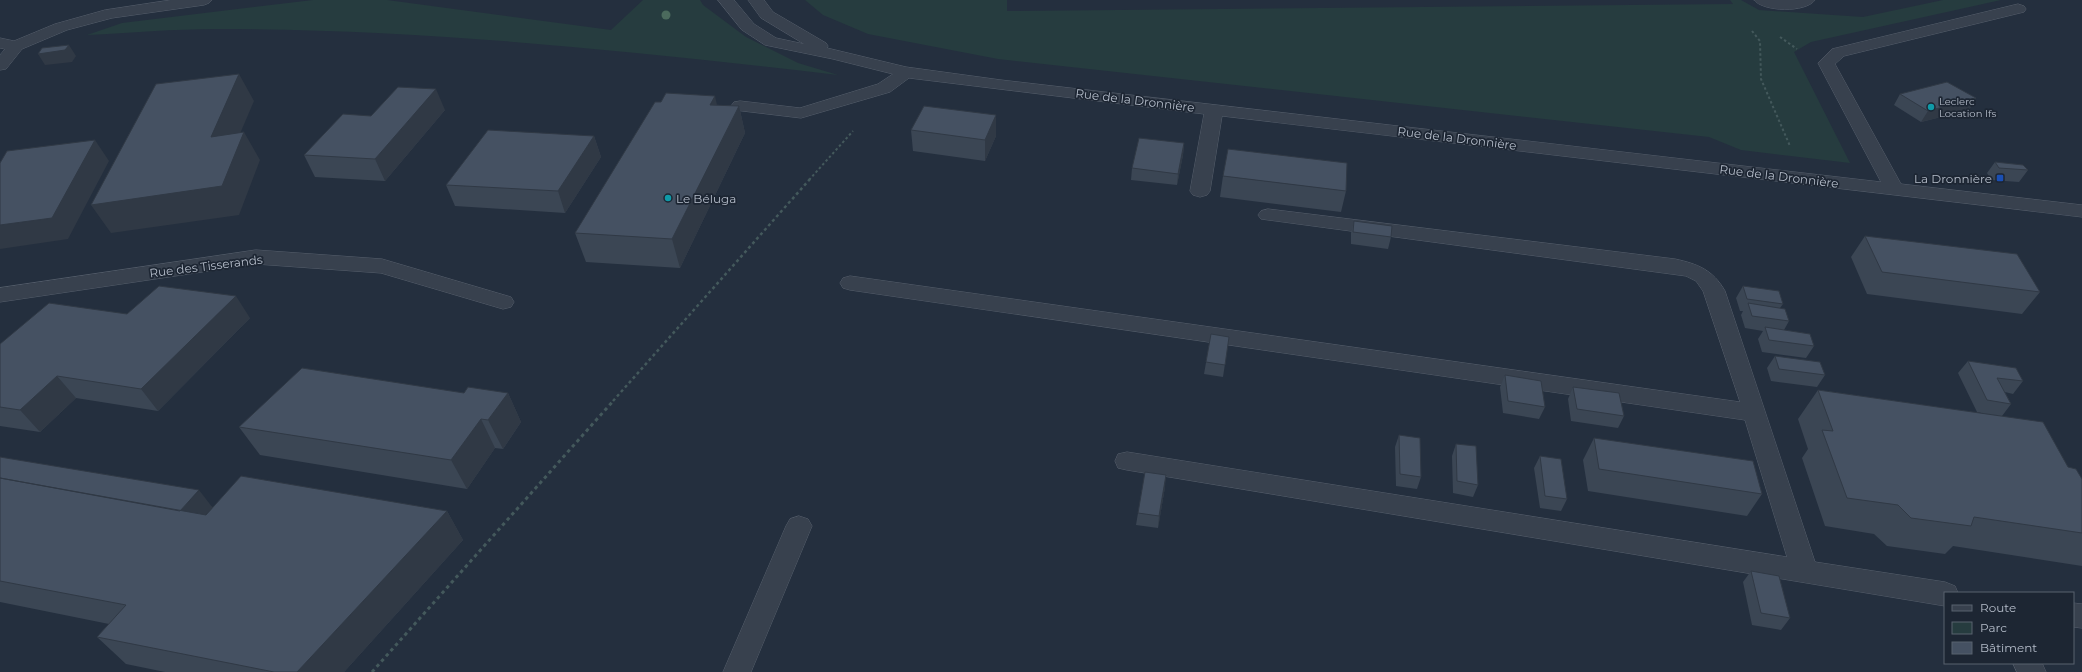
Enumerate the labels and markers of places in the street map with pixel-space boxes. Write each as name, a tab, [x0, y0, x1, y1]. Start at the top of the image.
place label: Leclerc Location Ifs	[1939, 95, 1996, 120]
marker: Leclerc Location Ifs	[1926, 102, 1936, 112]
place label: La Dronnière	[1914, 171, 1992, 186]
marker: La Dronnière	[1995, 173, 2005, 183]
place label: Le Béluga	[676, 191, 736, 206]
marker: Le Béluga	[663, 193, 673, 203]

